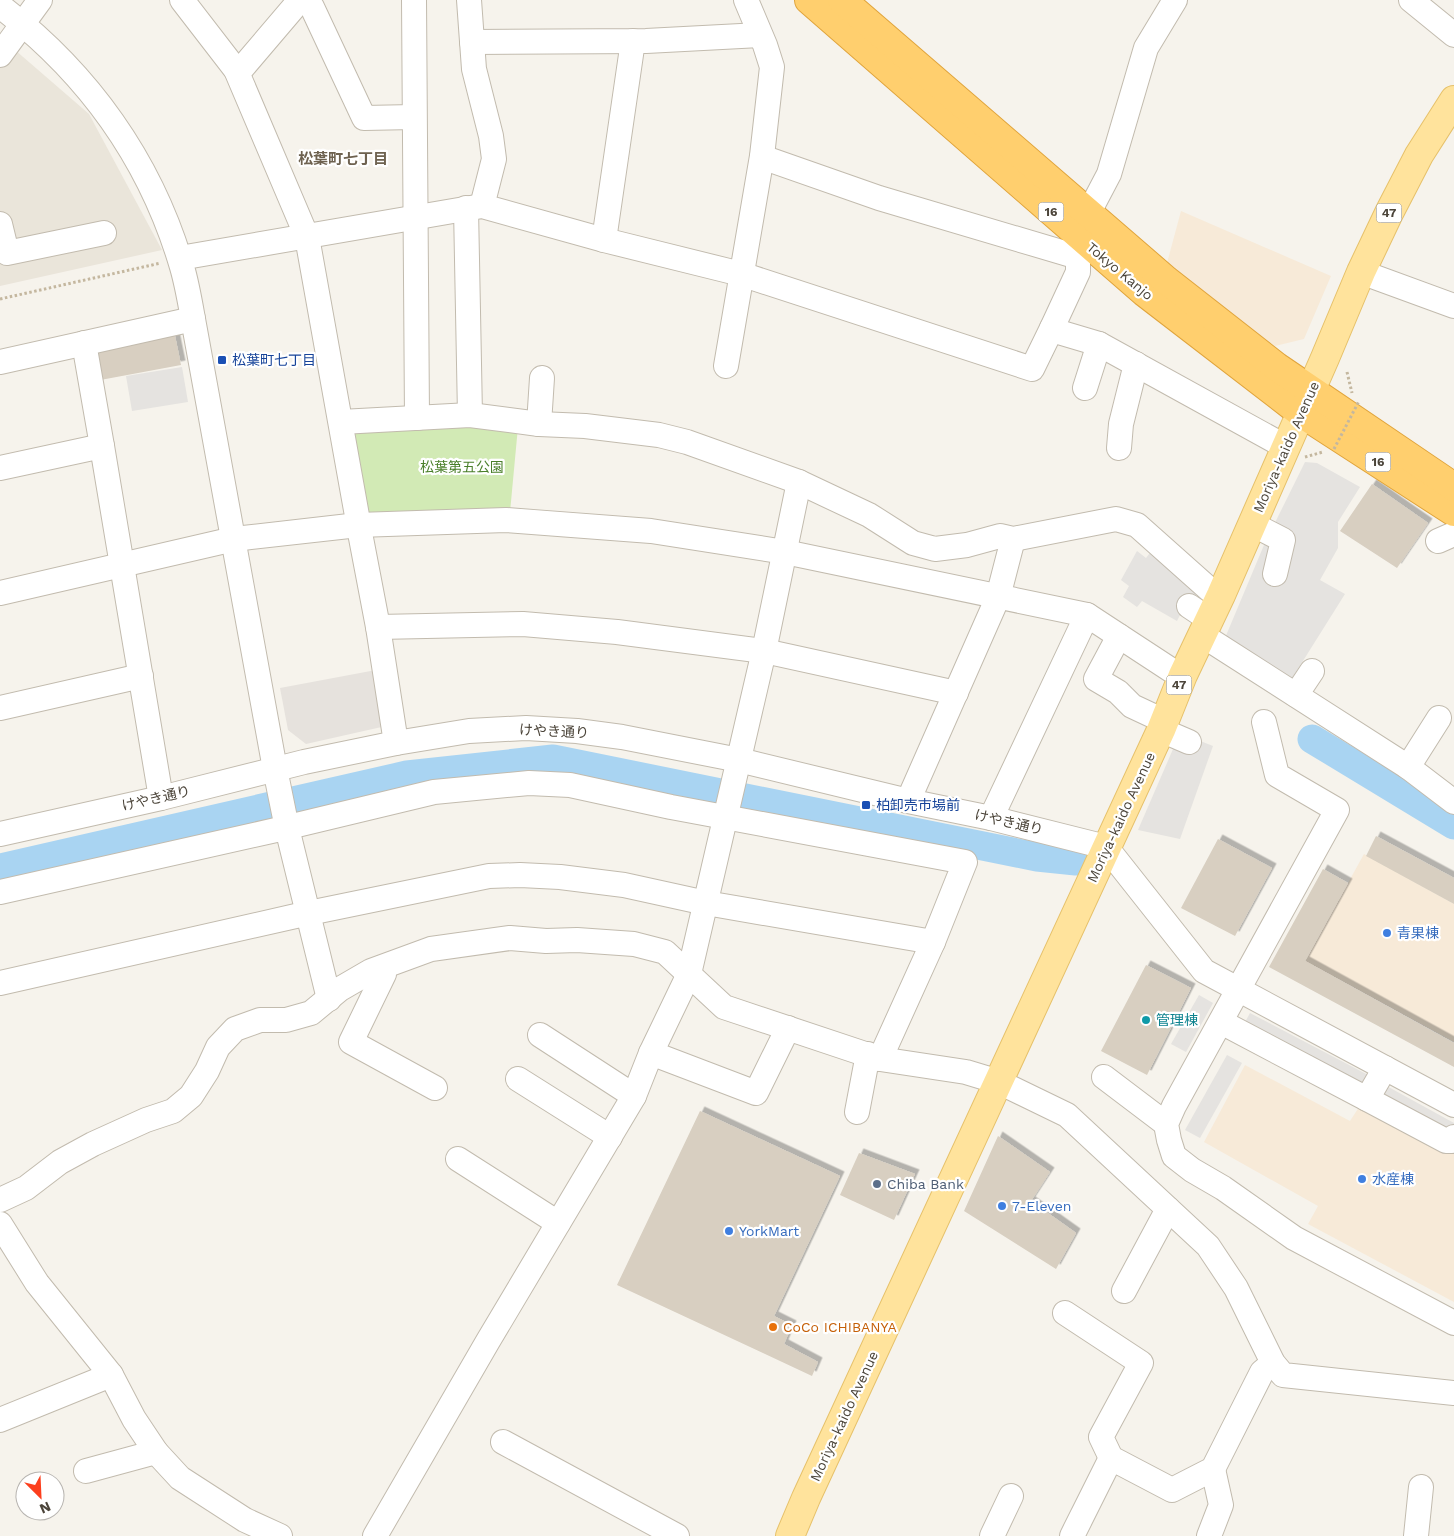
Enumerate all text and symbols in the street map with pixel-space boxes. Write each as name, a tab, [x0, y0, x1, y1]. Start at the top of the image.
district label: 松葉町七丁目	[298, 150, 388, 168]
road number: 16	[1038, 202, 1064, 222]
road number: 47	[1376, 204, 1402, 222]
street label: Tokyo Kanjo	[1084, 239, 1156, 303]
place label: 松葉町七丁目	[232, 352, 316, 368]
marker: 松葉町七丁目	[216, 354, 228, 366]
street label: Moriya-kaido Avenue	[1250, 379, 1322, 515]
road number: 16	[1366, 452, 1390, 472]
park label: 松葉第五公園	[420, 459, 504, 475]
road number: 47	[1166, 676, 1192, 694]
street label: けやき通り	[519, 721, 589, 741]
street label: Moriya-kaido Avenue	[1084, 749, 1158, 885]
street label: けやき通り	[120, 782, 192, 814]
place label: 柏卸売市場前	[876, 797, 960, 813]
marker: 柏卸売市場前	[860, 799, 872, 811]
street label: けやき通り	[973, 806, 1045, 838]
place label: 青果棟	[1397, 925, 1439, 941]
marker: 青果棟	[1381, 927, 1393, 939]
place label: 管理棟	[1156, 1012, 1198, 1028]
marker: 管理棟	[1140, 1014, 1152, 1026]
place label: 水産棟	[1372, 1171, 1414, 1187]
marker: 水産棟	[1356, 1173, 1368, 1185]
place label: Chiba Bank	[887, 1176, 964, 1192]
marker: Chiba Bank	[871, 1178, 883, 1190]
place label: 7-Eleven	[1012, 1198, 1071, 1214]
marker: 7-Eleven	[996, 1200, 1008, 1212]
place label: YorkMart	[739, 1223, 799, 1239]
marker: YorkMart	[723, 1225, 735, 1237]
place label: CoCo ICHIBANYA	[783, 1319, 897, 1335]
marker: CoCo ICHIBANYA	[767, 1321, 779, 1333]
street label: Moriya-kaido Avenue	[807, 1348, 881, 1484]
north arrow	[15, 1471, 65, 1521]
text: N	[37, 1498, 53, 1517]

